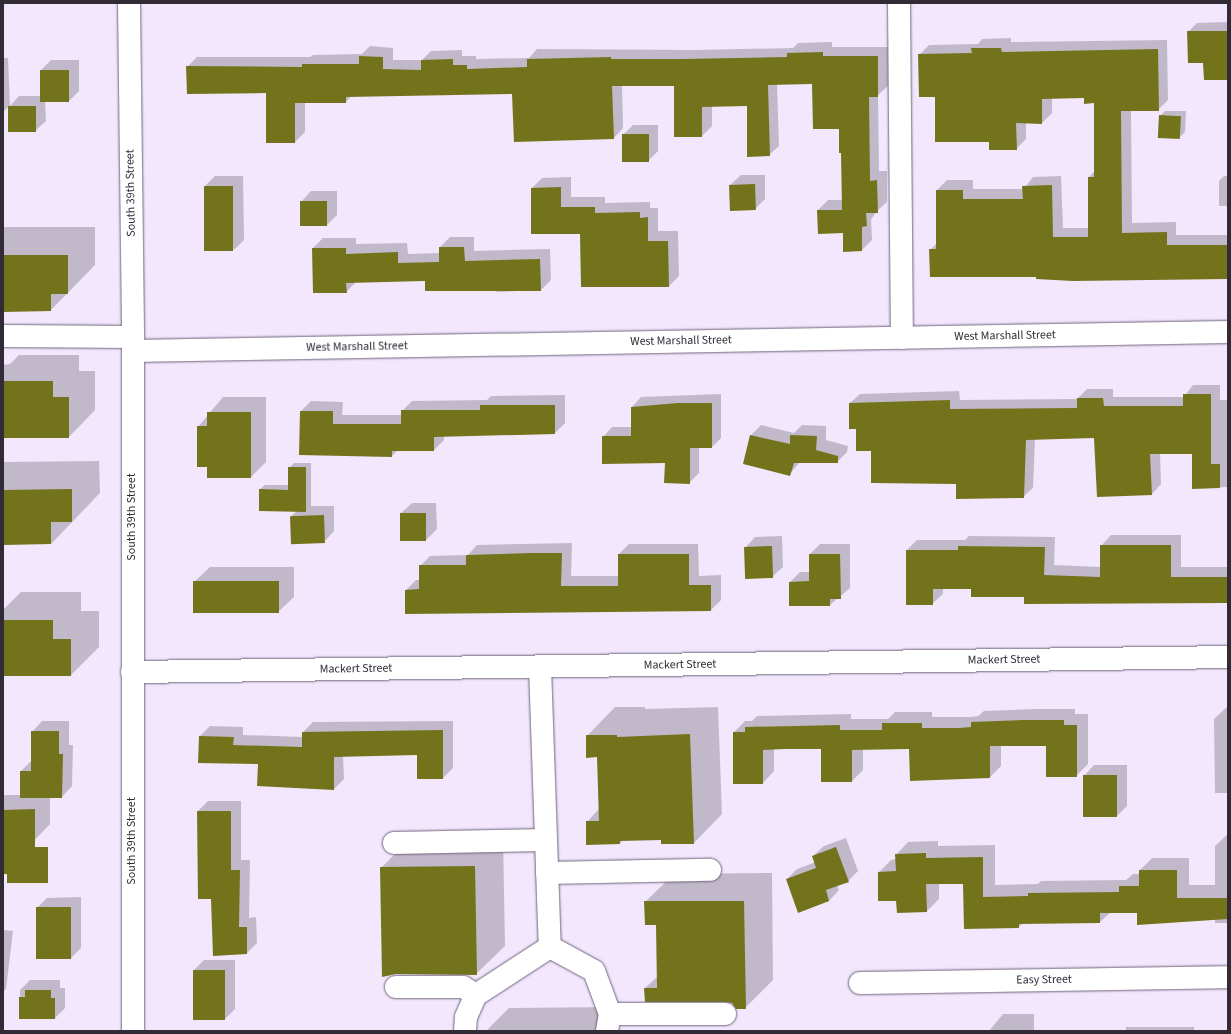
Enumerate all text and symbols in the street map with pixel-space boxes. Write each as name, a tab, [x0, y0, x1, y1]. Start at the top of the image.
street label: South 39th Street	[123, 149, 139, 237]
street label: West Marshall Street	[954, 328, 1056, 344]
street label: West Marshall Street	[630, 333, 732, 349]
street label: West Marshall Street	[306, 339, 408, 355]
street label: South 39th Street	[125, 473, 139, 561]
street label: Mackert Street	[968, 652, 1040, 668]
street label: Mackert Street	[644, 657, 716, 673]
street label: Mackert Street	[320, 661, 392, 677]
street label: South 39th Street	[125, 797, 139, 885]
street label: Easy Street	[1016, 972, 1072, 988]

